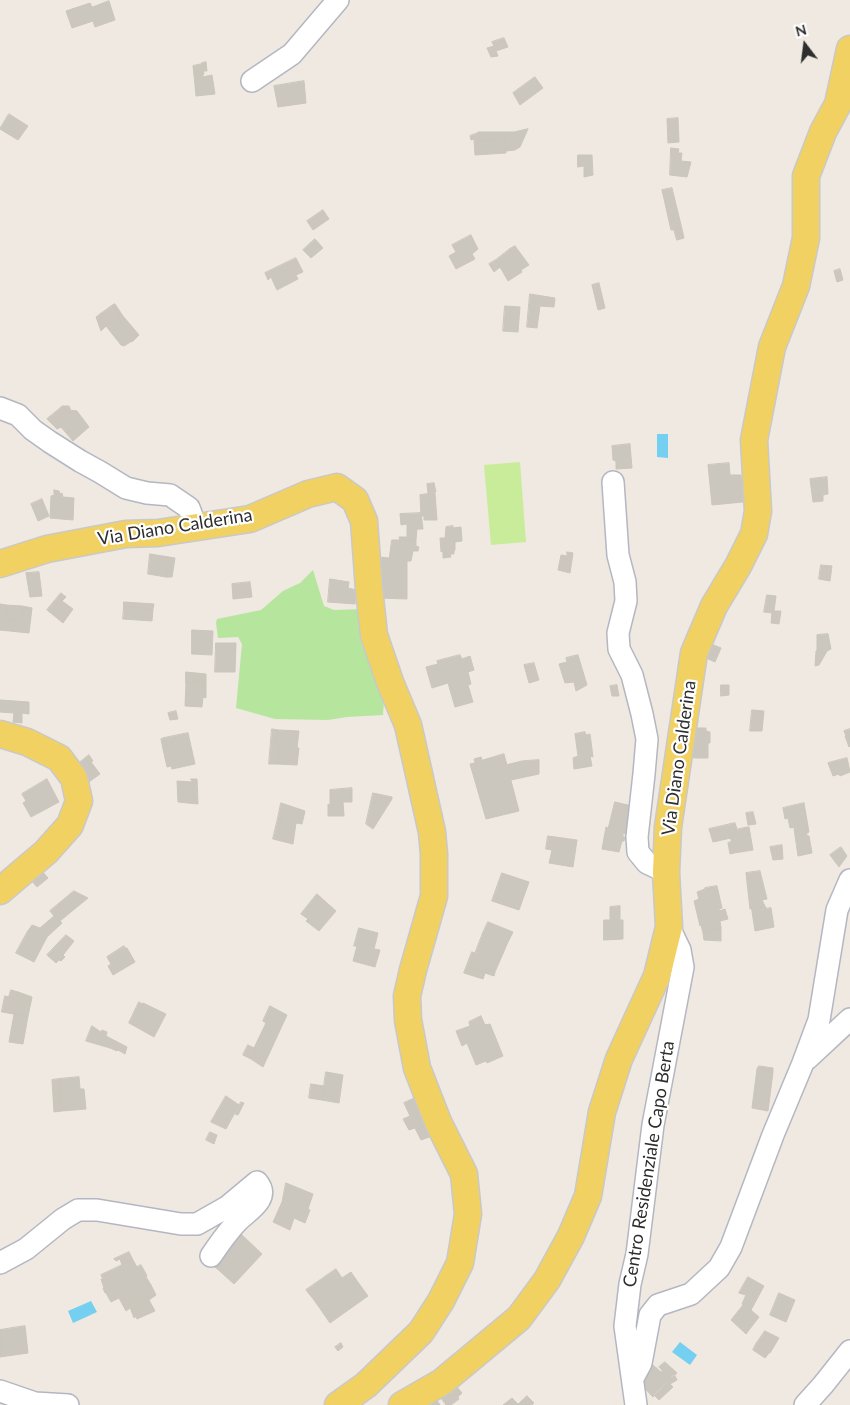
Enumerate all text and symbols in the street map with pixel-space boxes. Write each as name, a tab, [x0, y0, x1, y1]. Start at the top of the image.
north arrow	[780, 20, 830, 70]
text: N	[794, 20, 808, 40]
street label: Via Diano Calderina	[96, 504, 254, 550]
street label: Via Diano Calderina	[657, 679, 701, 837]
street label: Centro Residenziale Capo Berta	[619, 1039, 679, 1289]

